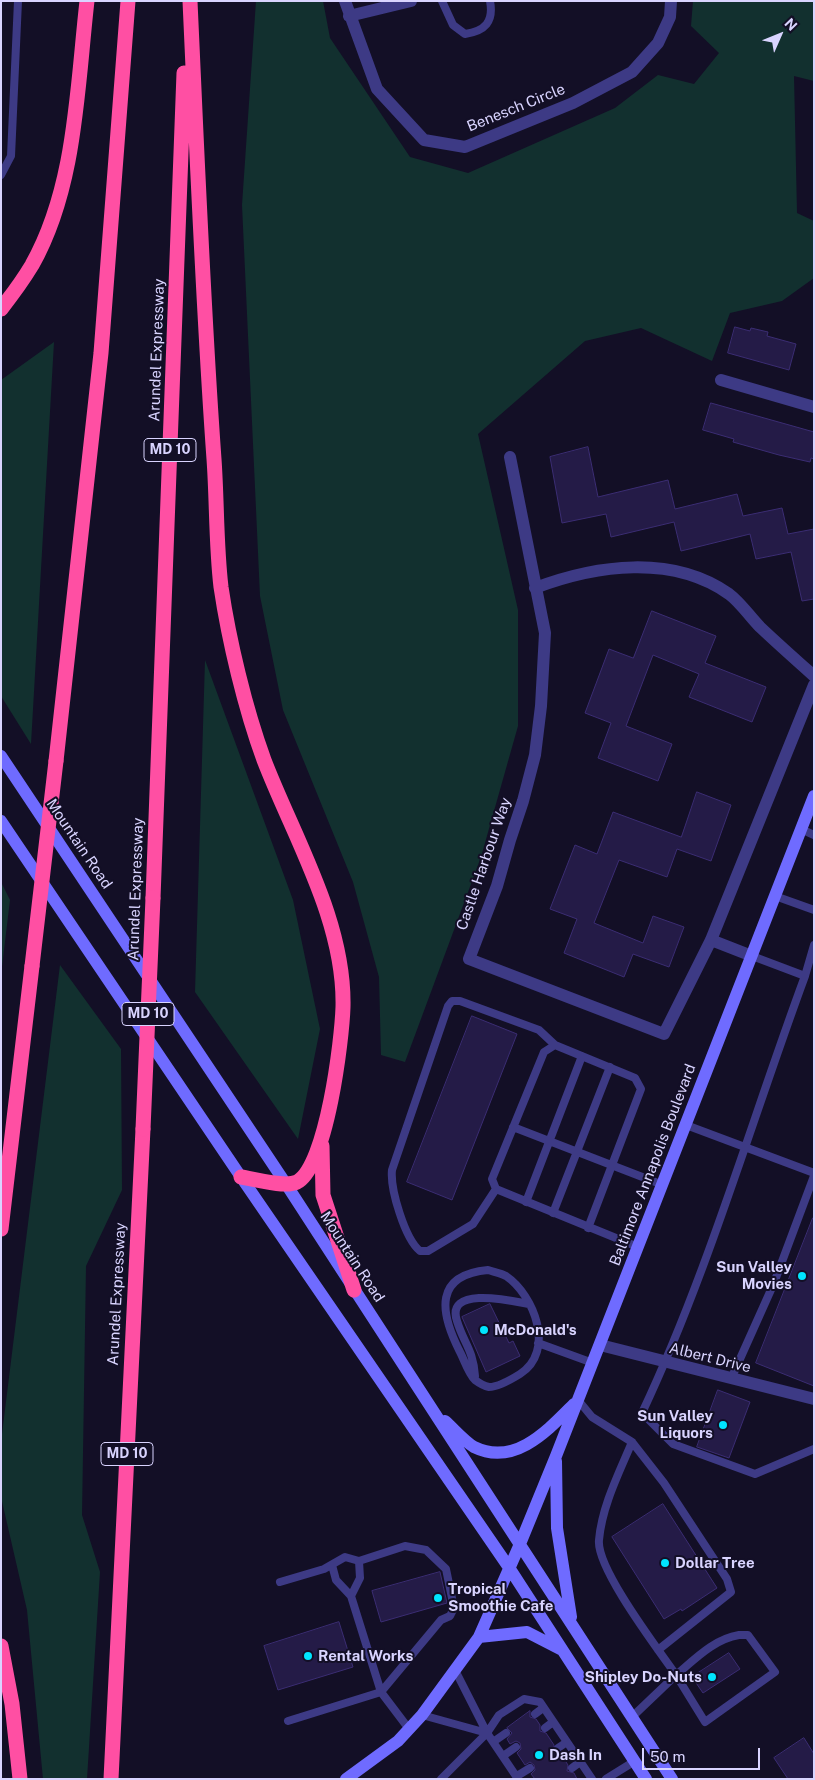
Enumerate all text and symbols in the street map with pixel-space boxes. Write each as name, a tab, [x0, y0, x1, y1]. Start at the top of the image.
north arrow	[755, 10, 805, 60]
text: N	[781, 15, 800, 34]
street label: Benesch Circle	[464, 80, 568, 136]
street label: Arundel Expressway	[146, 278, 168, 422]
road number: MD 10	[144, 438, 196, 462]
street label: Castle Harbour Way	[453, 795, 515, 933]
street label: Mountain Road	[42, 796, 116, 892]
street label: Arundel Expressway	[125, 817, 147, 961]
road number: MD 10	[122, 1002, 174, 1026]
street label: Baltimore Annapolis Boulevard	[606, 1062, 700, 1268]
street label: Mountain Road	[316, 1208, 388, 1306]
street label: Arundel Expressway	[104, 1222, 130, 1366]
place label: Sun Valley Movies	[716, 1258, 792, 1293]
marker: Sun Valley Movies	[796, 1270, 808, 1282]
place label: McDonald's	[494, 1321, 577, 1339]
marker: McDonald's	[478, 1324, 490, 1336]
street label: Albert Drive	[667, 1339, 753, 1377]
place label: Sun Valley Liquors	[637, 1407, 713, 1442]
marker: Sun Valley Liquors	[717, 1419, 729, 1431]
road number: MD 10	[101, 1442, 153, 1466]
place label: Dollar Tree	[675, 1554, 755, 1572]
marker: Dollar Tree	[659, 1557, 671, 1569]
place label: Tropical Smoothie Cafe	[448, 1580, 553, 1615]
marker: Tropical Smoothie Cafe	[432, 1592, 444, 1604]
place label: Rental Works	[318, 1647, 413, 1665]
marker: Rental Works	[302, 1650, 314, 1662]
place label: Shipley Do-Nuts	[585, 1668, 702, 1686]
marker: Shipley Do-Nuts	[706, 1671, 718, 1683]
scale bar	[645, 1738, 762, 1770]
place label: Dash In	[549, 1746, 602, 1764]
text: 50 m	[650, 1748, 685, 1765]
marker: Dash In	[533, 1749, 545, 1761]

